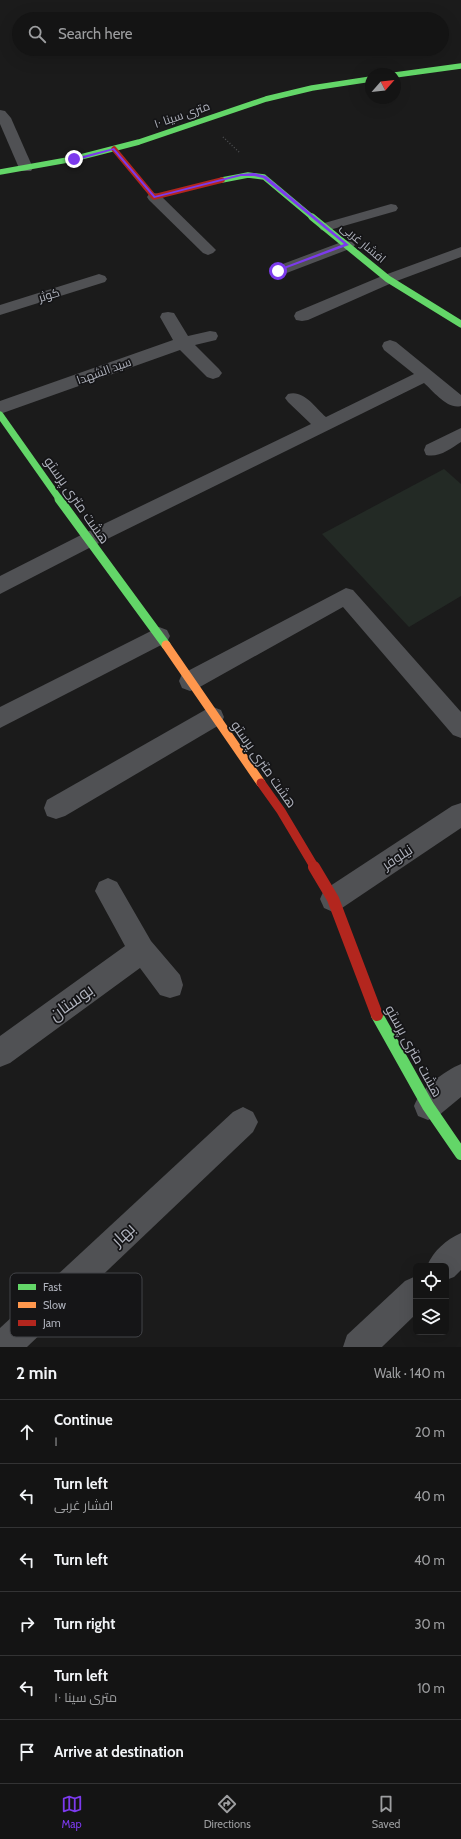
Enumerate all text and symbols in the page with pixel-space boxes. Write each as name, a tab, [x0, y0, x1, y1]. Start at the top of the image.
search box	[12, 12, 449, 56]
icon: search	[26, 23, 48, 45]
text: Search here	[58, 25, 133, 43]
north arrow	[365, 68, 401, 104]
street label: ۱۰ متری سینا	[152, 98, 212, 131]
route end	[65, 150, 83, 168]
street label: افشار غربی	[338, 219, 389, 266]
route start	[269, 262, 287, 280]
street label: کوثر	[36, 284, 61, 305]
street label: سید الشهدا	[74, 354, 133, 387]
street label: هشت متری پرستو	[39, 453, 114, 548]
street label: هشت متری پرستو	[226, 717, 301, 812]
street label: نیلوفر	[377, 840, 416, 874]
street label: بوستان	[45, 979, 98, 1026]
street label: هشت متری پرستو	[380, 1002, 447, 1101]
street label: بهار	[106, 1218, 140, 1251]
map controls	[413, 1263, 449, 1335]
button: locate	[413, 1263, 449, 1299]
legend	[10, 1273, 142, 1337]
text: Fast	[43, 1280, 62, 1294]
text: Slow	[43, 1298, 66, 1312]
button: layers	[413, 1299, 449, 1335]
text: Jam	[42, 1316, 61, 1330]
text: 2 min	[16, 1363, 57, 1383]
text: Walk · 140 m	[374, 1365, 445, 1381]
text: Continue	[54, 1411, 113, 1429]
icon: ahead	[16, 1421, 38, 1443]
text: 20 m	[415, 1424, 445, 1440]
text: ۱	[54, 1433, 58, 1449]
text: Turn left	[54, 1475, 108, 1493]
icon: left	[16, 1485, 38, 1507]
text: 40 m	[414, 1488, 445, 1504]
text: افشار غربی	[54, 1497, 113, 1513]
icon: left	[16, 1549, 38, 1571]
text: Turn left	[54, 1551, 108, 1569]
text: 40 m	[414, 1552, 445, 1568]
icon: right	[16, 1613, 38, 1635]
text: Turn right	[54, 1615, 115, 1633]
text: 30 m	[415, 1616, 445, 1632]
text: Turn left	[54, 1667, 108, 1685]
icon: left	[16, 1677, 38, 1699]
text: 10 m	[417, 1680, 445, 1696]
text: ۱۰ متری سینا	[54, 1689, 117, 1705]
icon: arrive	[16, 1741, 38, 1763]
text: Arrive at destination	[54, 1743, 184, 1761]
tab: Map	[61, 1793, 83, 1831]
tab: Directions	[204, 1793, 251, 1831]
tab: Saved	[372, 1793, 400, 1831]

